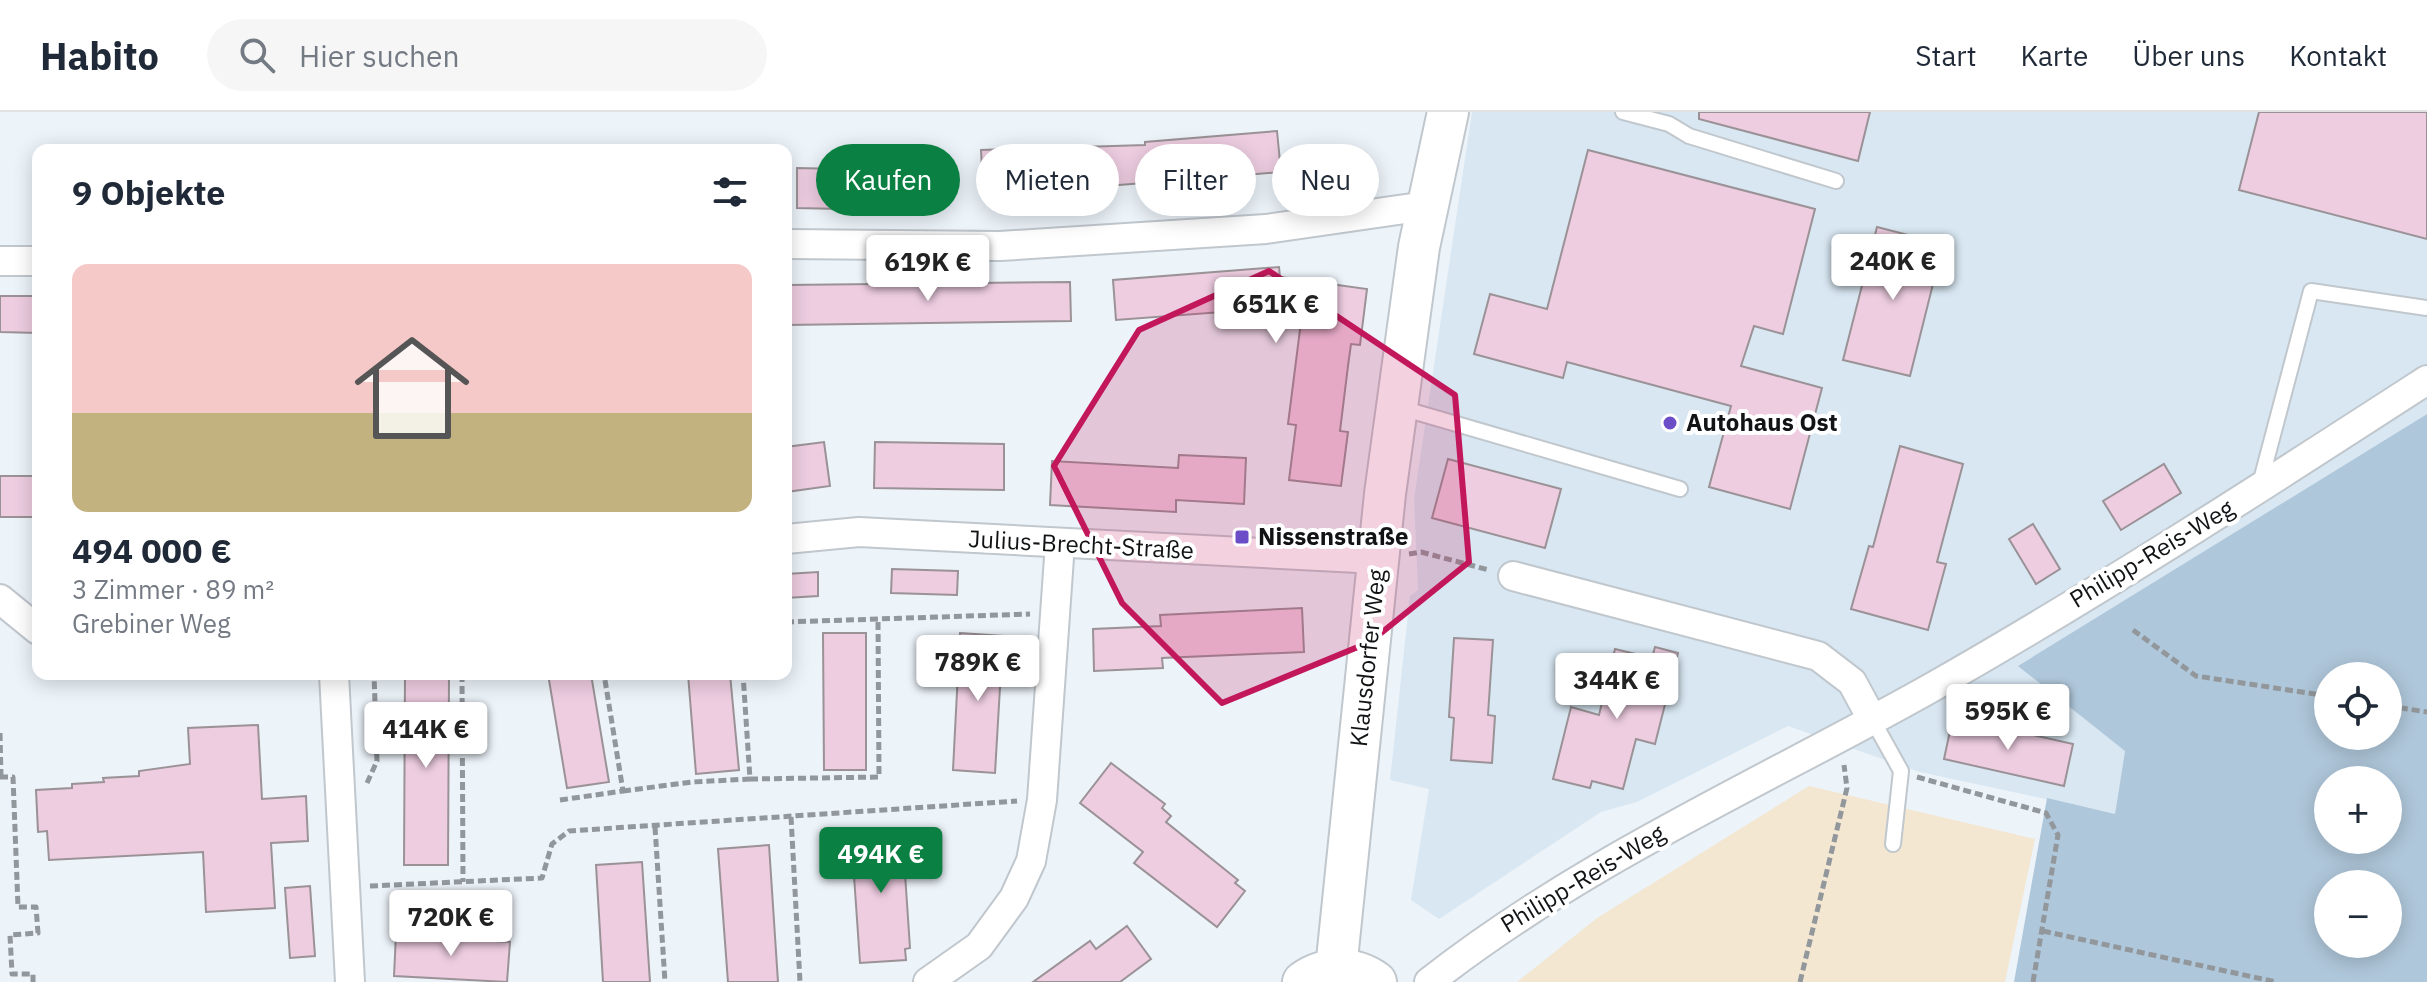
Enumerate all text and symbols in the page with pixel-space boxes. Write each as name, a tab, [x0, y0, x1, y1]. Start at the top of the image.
search box	[207, 19, 767, 91]
text: Habito	[40, 31, 159, 80]
icon: search	[235, 33, 279, 77]
text: Hier suchen	[299, 36, 460, 75]
text: Start	[1915, 37, 1977, 74]
text: Karte	[2021, 37, 2088, 74]
text: Über uns	[2132, 37, 2245, 74]
text: Kontakt	[2289, 37, 2387, 74]
chip: Kaufen	[816, 144, 960, 216]
chip: Mieten	[976, 144, 1119, 216]
chip: Filter	[1135, 144, 1256, 216]
chip: Neu	[1272, 144, 1379, 216]
text: 9 Objekte	[72, 170, 225, 214]
icon: filters	[708, 170, 752, 214]
pin: 240K €	[1828, 234, 1958, 302]
pin: 619K €	[863, 235, 993, 303]
text: 240K €	[1849, 243, 1937, 277]
text: 619K €	[884, 244, 972, 278]
pin: 651K €	[1211, 277, 1341, 345]
text: 651K €	[1232, 286, 1320, 320]
icon: home	[340, 316, 484, 460]
place label: Autohaus Ost	[1686, 406, 1838, 438]
marker: Autohaus Ost	[1661, 414, 1679, 432]
street label: Philipp-Reis-Weg	[2063, 491, 2240, 615]
place label: Nissenstraße	[1258, 520, 1408, 552]
street label: Julius-Brecht-Straße	[967, 522, 1195, 566]
text: 494 000 €	[72, 528, 232, 572]
marker: Nissenstraße	[1233, 528, 1251, 546]
street label: Klausdorfer Weg	[1342, 567, 1392, 748]
text: 3 Zimmer · 89 m²	[72, 572, 274, 606]
text: Grebiner Weg	[72, 606, 231, 640]
pin: 789K €	[913, 635, 1043, 703]
text: 789K €	[934, 644, 1022, 678]
pin: 344K €	[1552, 653, 1682, 721]
text: 344K €	[1573, 662, 1661, 696]
map controls	[2314, 662, 2402, 958]
button: locate	[2314, 662, 2402, 750]
pin: 595K €	[1943, 684, 2073, 752]
text: 595K €	[1964, 693, 2052, 727]
pin: 414K €	[361, 702, 491, 770]
text: 414K €	[382, 711, 470, 745]
button: +	[2314, 766, 2402, 854]
street label: Philipp-Reis-Weg	[1494, 816, 1671, 940]
pin: 494K €	[816, 827, 946, 895]
text: 494K €	[837, 836, 925, 870]
button: −	[2314, 870, 2402, 958]
pin: 720K €	[386, 890, 516, 958]
text: 720K €	[407, 899, 495, 933]

